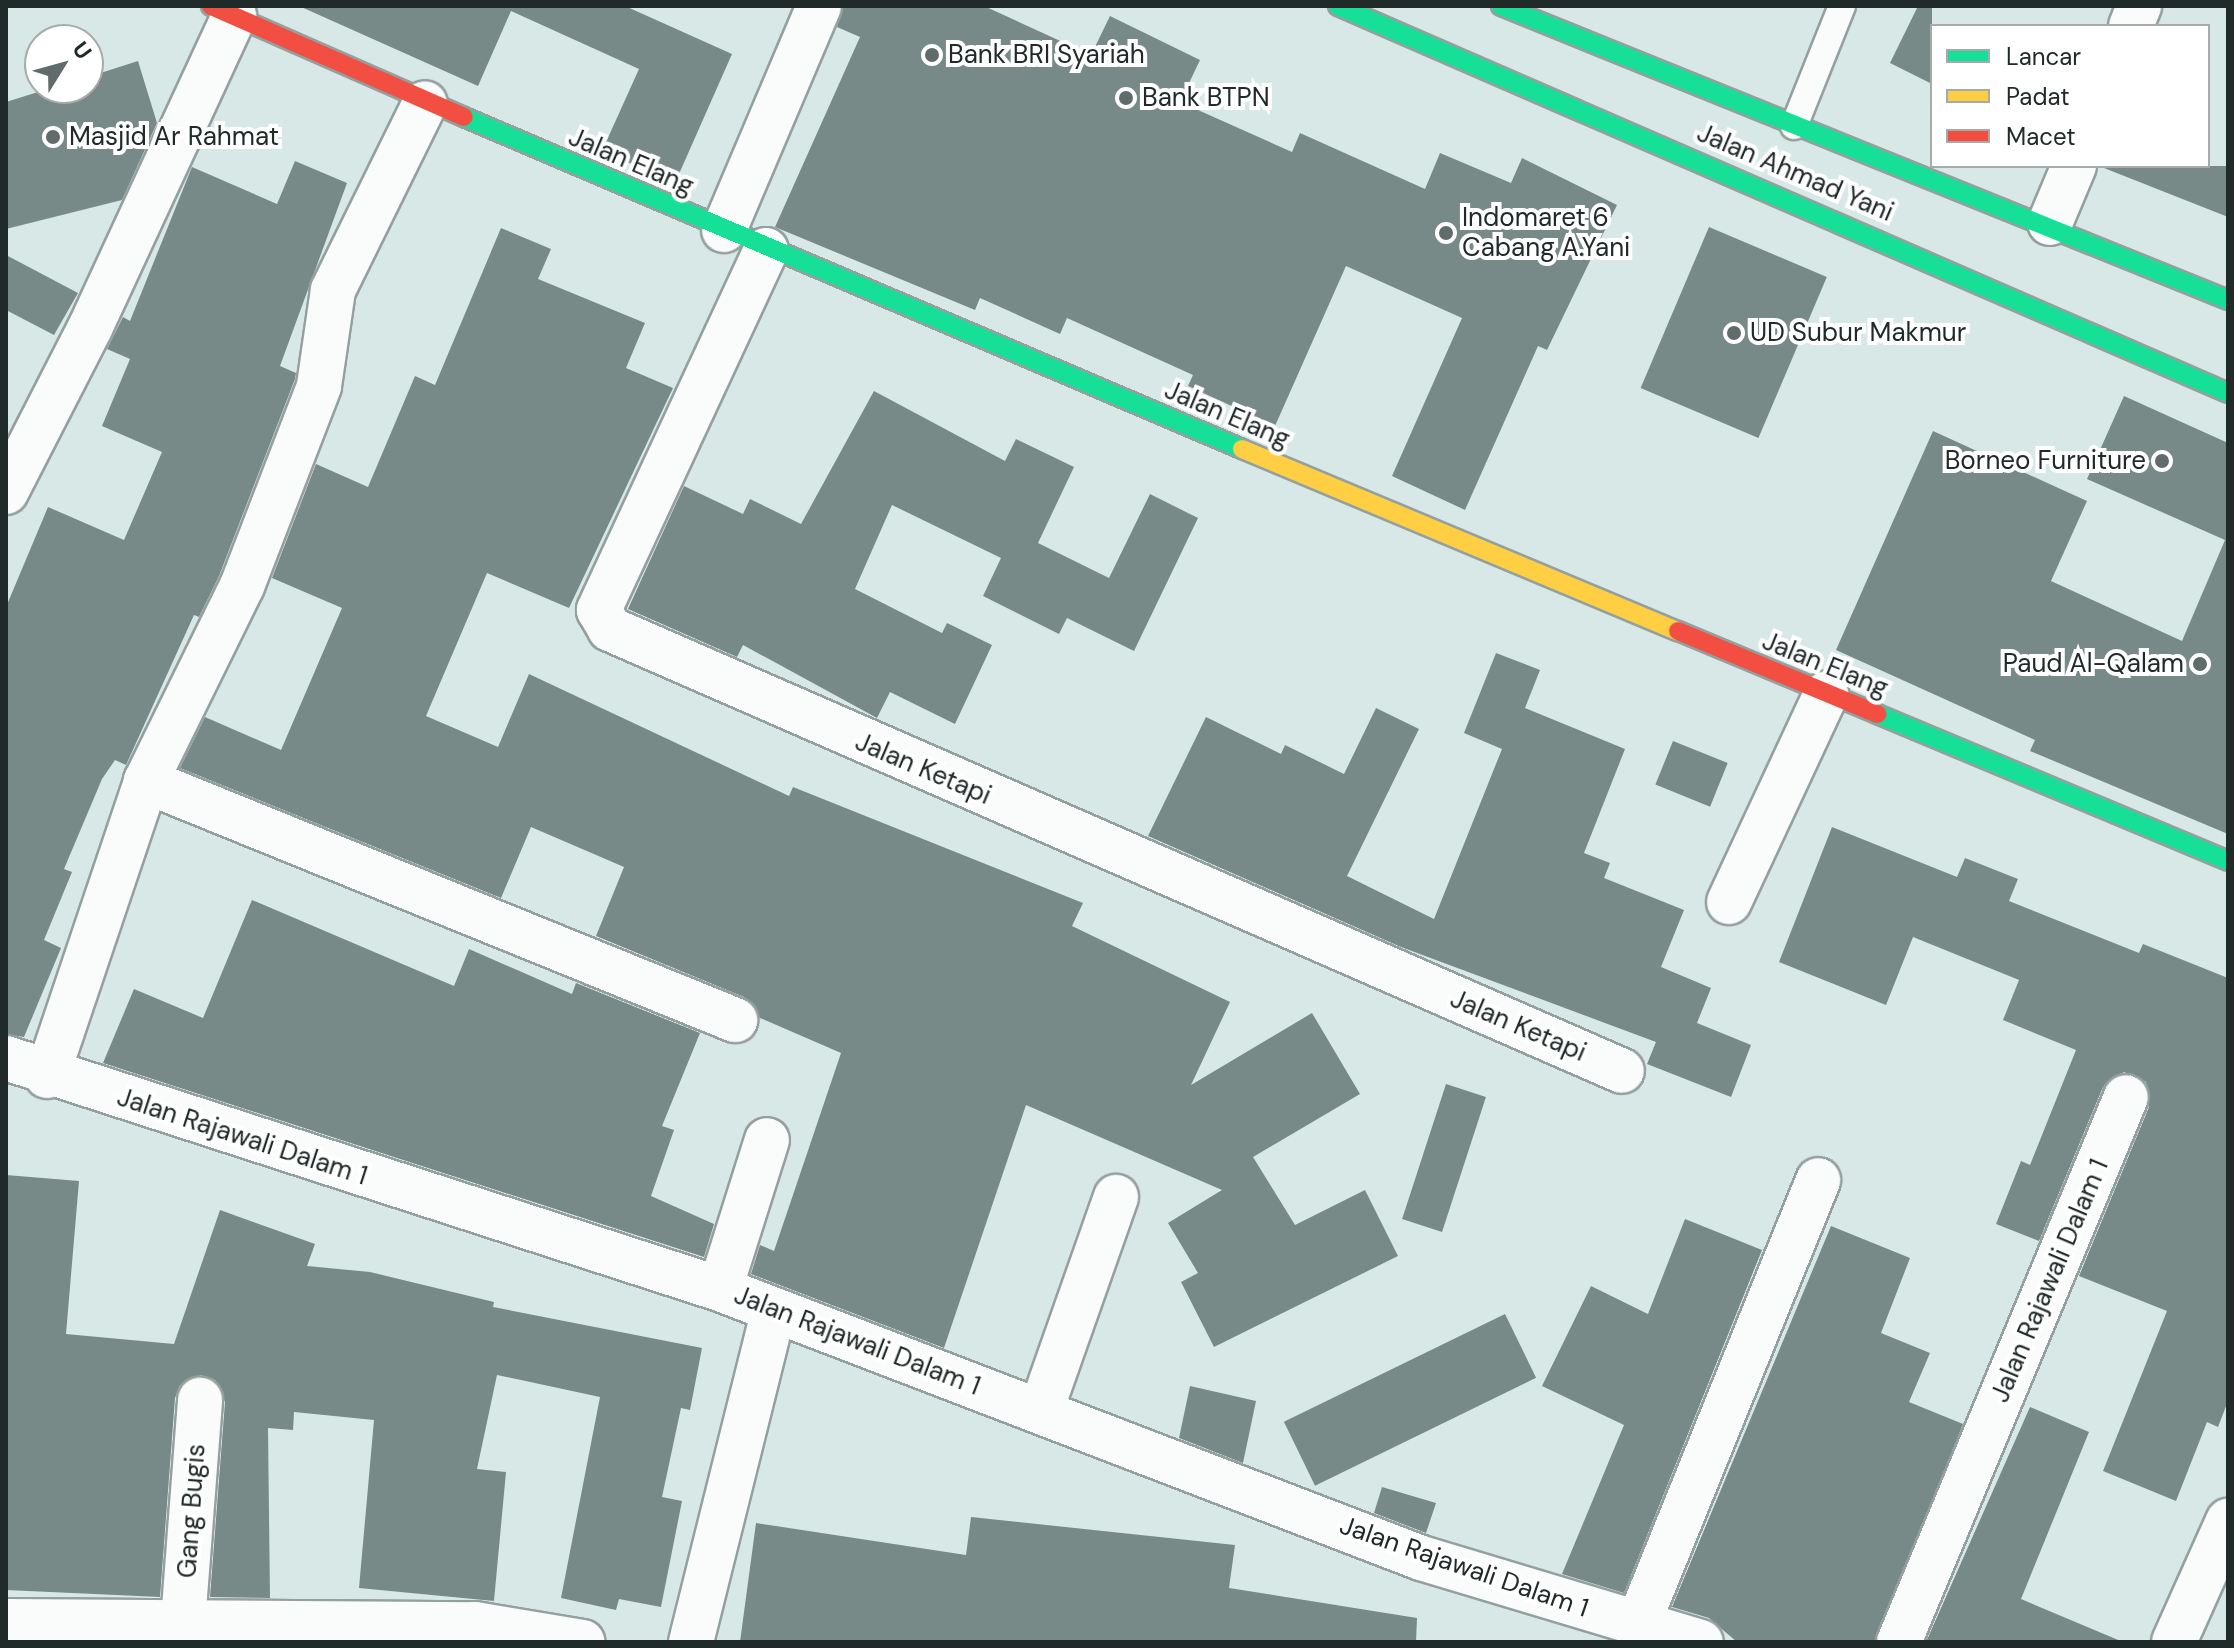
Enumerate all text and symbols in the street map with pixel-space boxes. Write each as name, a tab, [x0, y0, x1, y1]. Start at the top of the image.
north arrow	[24, 24, 104, 104]
legend	[1930, 24, 2210, 168]
text: U	[66, 36, 98, 65]
place label: Bank BRI Syariah	[948, 39, 1145, 71]
text: Lancar	[2006, 41, 2081, 72]
marker: Bank BRI Syariah	[923, 46, 941, 64]
text: Padat	[2006, 81, 2070, 112]
place label: Bank BTPN	[1142, 82, 1270, 114]
marker: Bank BTPN	[1117, 89, 1135, 107]
street label: Jalan Ahmad Yani	[1692, 118, 1898, 228]
place label: Masjid Ar Rahmat	[69, 121, 279, 153]
text: Macet	[2006, 121, 2076, 152]
street label: Jalan Elang	[564, 122, 698, 202]
marker: Masjid Ar Rahmat	[44, 128, 62, 146]
place label: Indomaret 6 Cabang A.Yani	[1462, 202, 1630, 264]
marker: Indomaret 6 Cabang A.Yani	[1437, 224, 1455, 242]
place label: UD Subur Makmur	[1750, 317, 1966, 349]
marker: UD Subur Makmur	[1725, 324, 1743, 342]
street label: Jalan Elang	[1160, 375, 1294, 455]
place label: Borneo Furniture	[1945, 445, 2146, 477]
marker: Borneo Furniture	[2153, 452, 2171, 470]
street label: Jalan Elang	[1757, 626, 1893, 704]
place label: Paud Al-Qalam	[2003, 648, 2184, 680]
marker: Paud Al-Qalam	[2191, 655, 2209, 673]
street label: Jalan Ketapi	[850, 726, 996, 812]
street label: Jalan Ketapi	[1445, 983, 1591, 1069]
street label: Jalan Rajawali Dalam 1	[113, 1082, 371, 1192]
street label: Jalan Rajawali Dalam 1	[1985, 1155, 2115, 1407]
street label: Jalan Rajawali Dalam 1	[730, 1280, 984, 1402]
street label: Gang Bugis	[172, 1443, 212, 1579]
street label: Jalan Rajawali Dalam 1	[1336, 1510, 1592, 1624]

